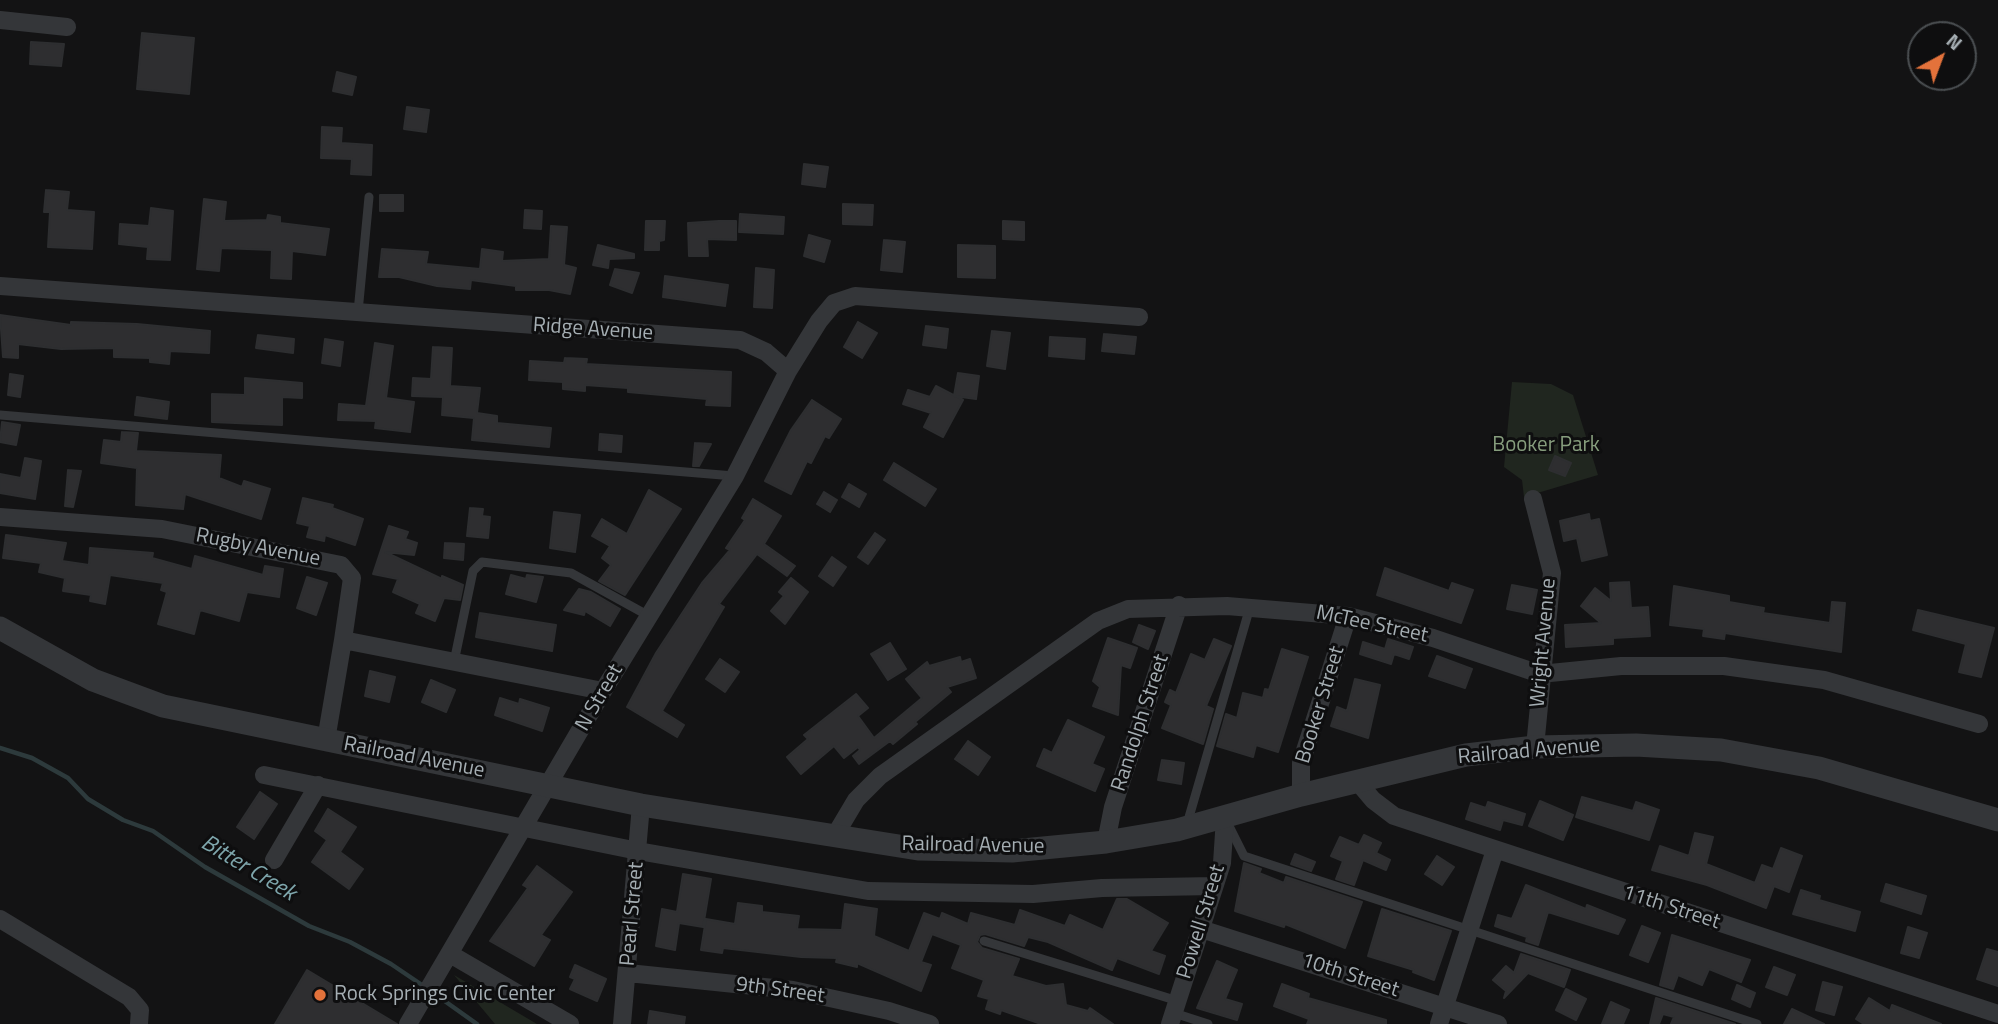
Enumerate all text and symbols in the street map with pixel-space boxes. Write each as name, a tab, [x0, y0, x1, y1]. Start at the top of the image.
north arrow	[1907, 21, 1977, 91]
text: N	[1940, 26, 1969, 57]
street label: Ridge Avenue	[532, 313, 654, 347]
park label: Booker Park	[1492, 433, 1600, 459]
street label: Rugby Avenue	[194, 524, 322, 572]
street label: Wright Avenue	[1526, 577, 1562, 709]
street label: McTee Street	[1314, 601, 1430, 649]
street label: Booker Street	[1291, 643, 1351, 767]
street label: Randolph Street	[1107, 651, 1175, 795]
street label: N Street	[571, 660, 629, 736]
street label: Railroad Avenue	[341, 732, 487, 784]
street label: Railroad Avenue	[1457, 733, 1601, 771]
water label: Bitter Creek	[196, 830, 300, 908]
street label: Railroad Avenue	[901, 832, 1045, 860]
street label: Pearl Street	[616, 861, 650, 967]
street label: Powell Street	[1173, 862, 1231, 982]
street label: 11th Street	[1619, 880, 1723, 936]
street label: 10th Street	[1298, 948, 1402, 1004]
street label: 9th Street	[734, 972, 826, 1010]
place label: Rock Springs Civic Center	[334, 982, 555, 1008]
marker: Rock Springs Civic Center	[312, 987, 328, 1003]

